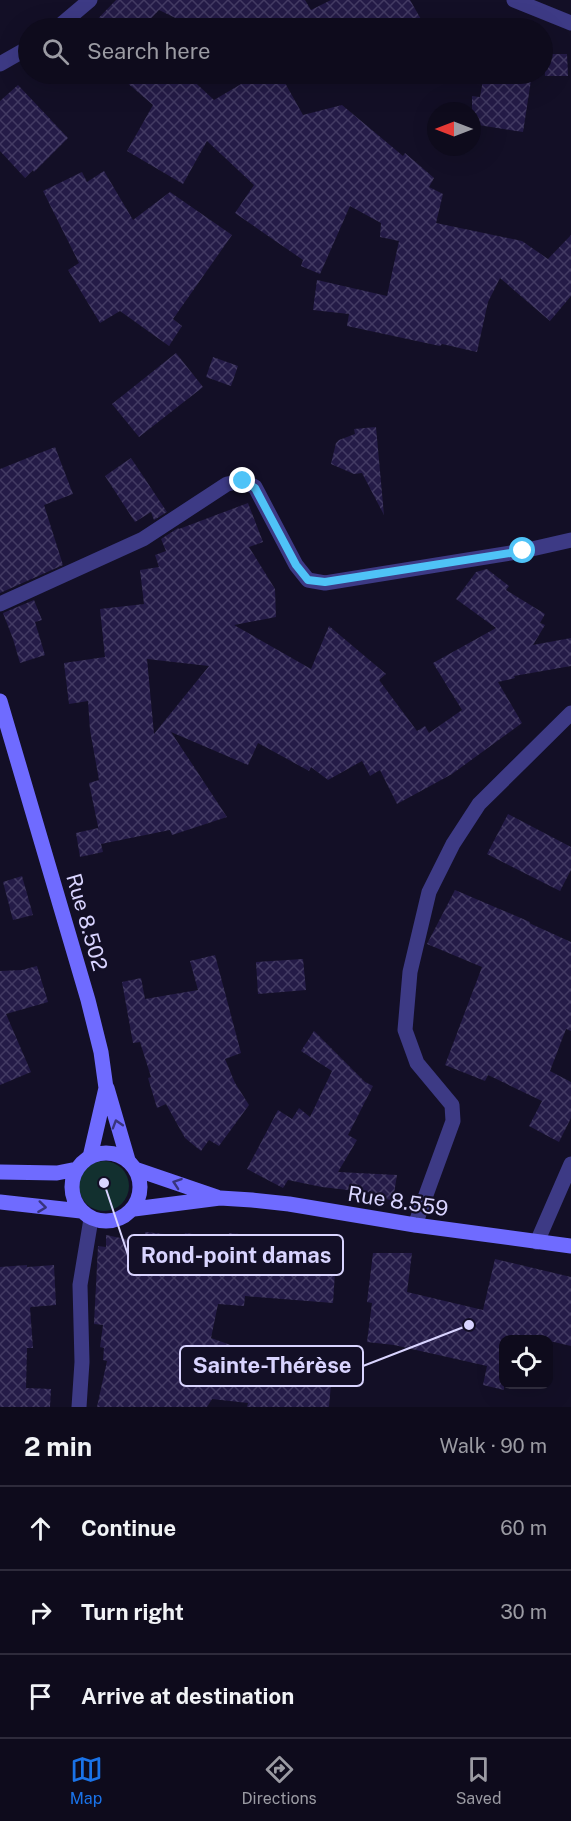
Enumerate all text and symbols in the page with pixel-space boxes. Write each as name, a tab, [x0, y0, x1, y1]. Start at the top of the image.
search box	[18, 18, 553, 84]
icon: search	[39, 35, 72, 68]
text: Search here	[87, 38, 211, 64]
north arrow	[427, 102, 481, 156]
route end	[229, 467, 255, 493]
route start	[509, 537, 535, 563]
street label: Rue 8.502	[61, 870, 113, 974]
one-way arrow	[112, 1119, 124, 1130]
one-way arrow	[172, 1178, 183, 1190]
street label: Rue 8.559	[346, 1181, 450, 1221]
one-way arrow	[37, 1200, 46, 1213]
callout: Rond-point damas	[128, 1235, 343, 1275]
text: Rond-point damas	[141, 1242, 331, 1268]
map controls	[499, 1335, 553, 1389]
button: locate	[499, 1335, 553, 1389]
callout: Sainte-Thérèse	[180, 1346, 363, 1386]
text: Sainte-Thérèse	[193, 1352, 351, 1378]
text: 2 min	[24, 1431, 92, 1462]
text: Walk · 90 m	[440, 1434, 547, 1458]
icon: ahead	[24, 1512, 57, 1545]
text: Continue	[81, 1515, 176, 1541]
text: 60 m	[500, 1516, 547, 1540]
icon: right	[24, 1596, 57, 1629]
text: Turn right	[81, 1599, 184, 1625]
text: 30 m	[500, 1600, 547, 1624]
icon: arrive	[24, 1680, 57, 1713]
text: Arrive at destination	[81, 1683, 294, 1709]
tab: Map	[70, 1753, 103, 1808]
tab: Directions	[242, 1753, 317, 1808]
tab: Saved	[456, 1753, 501, 1808]

